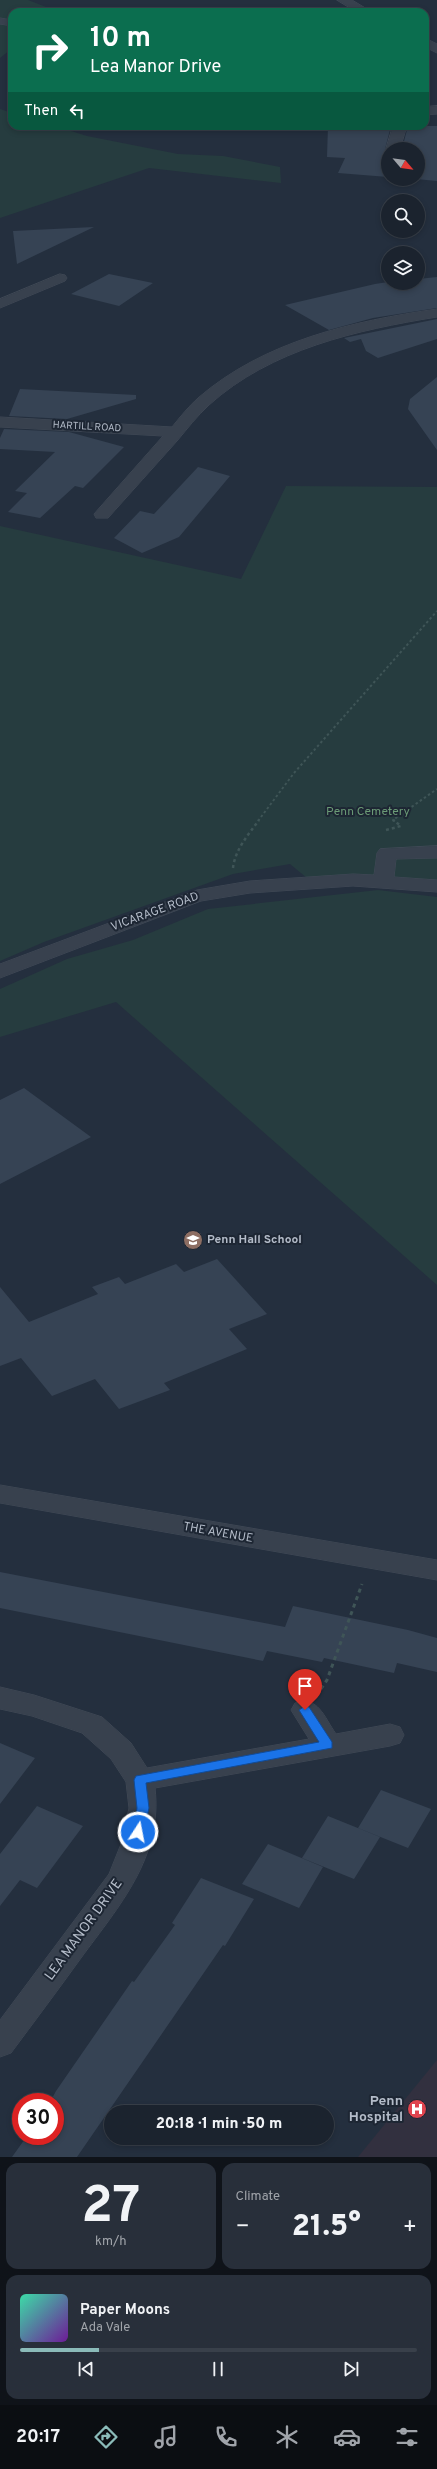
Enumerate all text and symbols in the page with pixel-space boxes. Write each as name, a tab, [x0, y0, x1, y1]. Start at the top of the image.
text: 10 m	[90, 21, 151, 57]
icon: right	[24, 24, 76, 76]
text: Lea Manor Drive	[90, 56, 221, 79]
icon: left	[66, 100, 88, 122]
text: Then	[24, 102, 58, 121]
north arrow	[381, 142, 425, 186]
map controls	[381, 142, 425, 290]
button: search	[381, 194, 425, 238]
button: layers	[381, 246, 425, 290]
street label: HARTILL ROAD	[52, 419, 122, 435]
park label: Penn Cemetery	[326, 804, 410, 820]
street label: VICARAGE ROAD	[109, 889, 201, 935]
school or university icon: Penn Hall School	[182, 1229, 204, 1251]
place label: Penn Hall School	[207, 1232, 302, 1248]
street label: THE AVENUE	[182, 1519, 254, 1547]
pin	[288, 1669, 322, 1710]
icon: arrive	[294, 1675, 316, 1697]
position arrow	[117, 1811, 159, 1853]
street label: LEA MANOR DRIVE	[41, 1876, 127, 1984]
speed limit sign: 30	[12, 2093, 64, 2145]
place label: Penn Hospital	[349, 2093, 403, 2126]
hospital icon: Penn Hospital	[406, 2098, 428, 2120]
text: 20:18 · 1 min · 50 m	[156, 2115, 282, 2134]
text: 27	[81, 2175, 140, 2241]
text: Climate	[236, 2189, 280, 2205]
text: 21.5°	[292, 2209, 361, 2246]
text: −	[236, 2214, 250, 2241]
text: +	[403, 2214, 417, 2241]
text: km/h	[95, 2234, 127, 2250]
text: Paper Moons	[80, 2301, 170, 2320]
text: Ada Vale	[80, 2320, 130, 2336]
icon: previous	[75, 2358, 97, 2380]
icon: pause	[207, 2358, 229, 2380]
icon: next	[340, 2358, 362, 2380]
icon: directions	[92, 2423, 120, 2451]
icon: music	[152, 2423, 180, 2451]
icon: phone	[212, 2423, 240, 2451]
icon: climate	[273, 2423, 301, 2451]
icon: car	[333, 2423, 361, 2451]
icon: filters	[393, 2423, 421, 2451]
text: 20:17	[16, 2426, 60, 2449]

